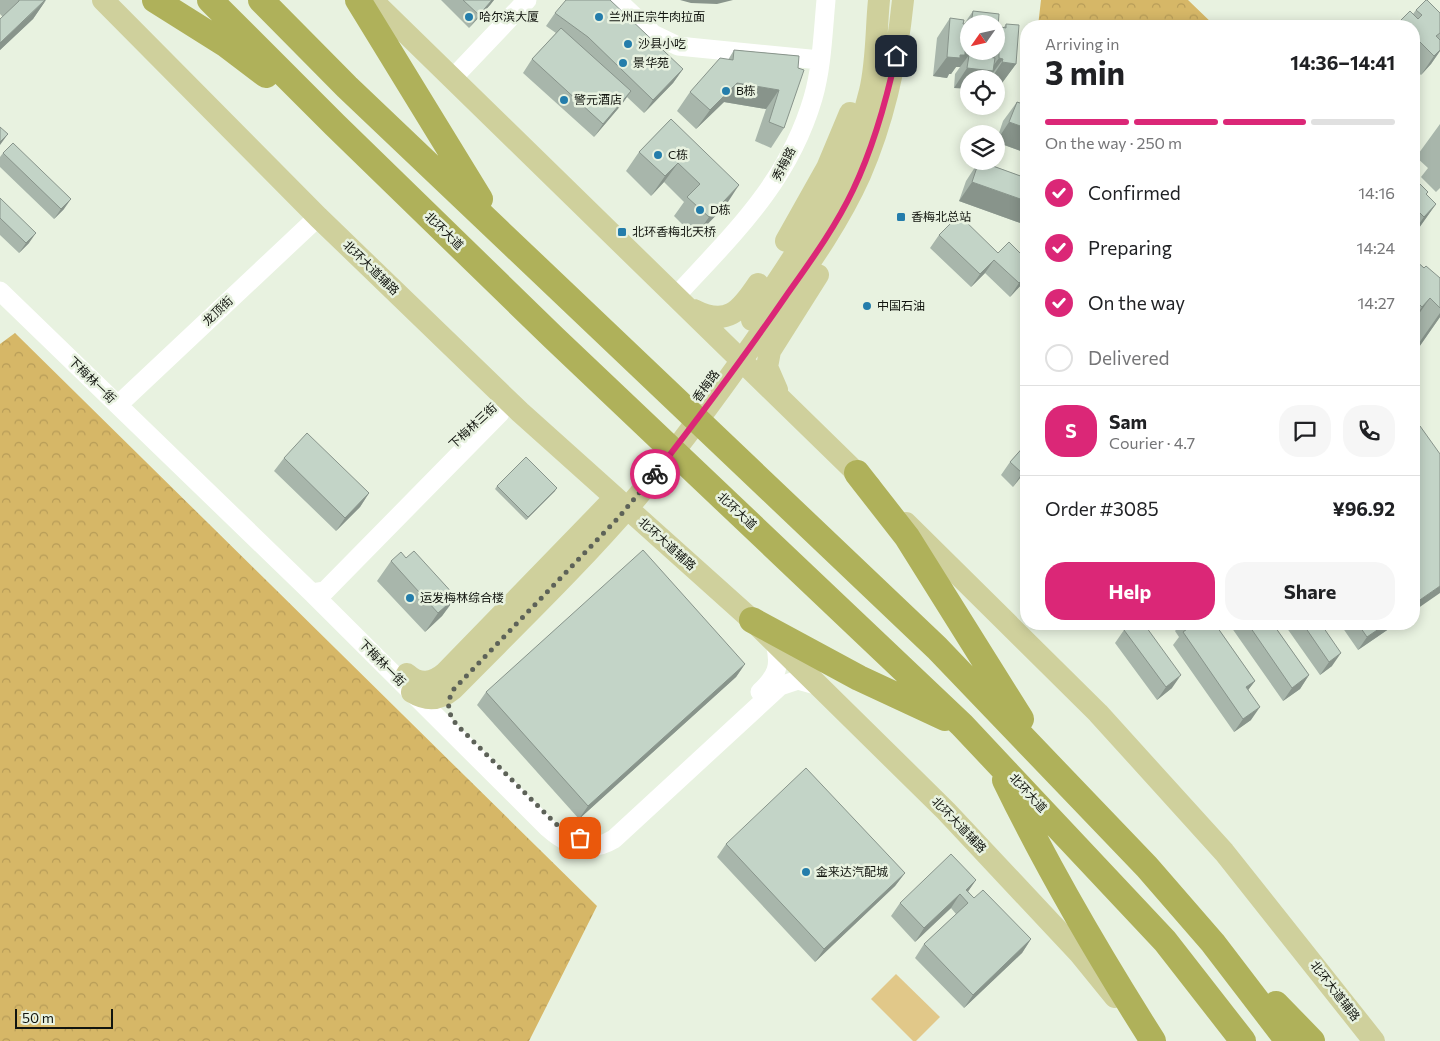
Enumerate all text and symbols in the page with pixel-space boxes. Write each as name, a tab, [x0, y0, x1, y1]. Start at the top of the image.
place label: 哈尔滨大厦	[479, 9, 539, 23]
place label: 兰州正宗牛肉拉面	[609, 9, 705, 23]
marker: 哈尔滨大厦	[463, 11, 475, 23]
marker: 兰州正宗牛肉拉面	[593, 11, 605, 23]
north arrow	[960, 15, 1005, 60]
map controls	[960, 15, 1005, 170]
text: Arriving in	[1045, 34, 1119, 53]
pin	[875, 35, 917, 77]
place label: 沙县小吃	[638, 36, 686, 50]
marker: 沙县小吃	[622, 38, 634, 50]
icon: home	[882, 42, 910, 70]
text: 14:36–14:41	[1290, 51, 1395, 74]
text: 3 min	[1045, 52, 1125, 92]
place label: 景华苑	[633, 55, 669, 69]
marker: 景华苑	[617, 57, 629, 69]
button: locate	[960, 70, 1005, 115]
place label: B栋	[736, 83, 756, 97]
marker: B栋	[720, 85, 732, 97]
place label: 警元酒店	[574, 92, 622, 106]
marker: 警元酒店	[558, 94, 570, 106]
button: layers	[960, 125, 1005, 170]
text: On the way · 250 m	[1045, 133, 1182, 152]
street label: 秀梅路	[769, 144, 798, 183]
place label: C栋	[668, 147, 688, 161]
marker: C栋	[652, 149, 664, 161]
icon: check	[1045, 179, 1073, 207]
text: Confirmed	[1088, 181, 1181, 204]
text: 14:16	[1358, 183, 1395, 202]
place label: D栋	[710, 202, 731, 216]
marker: D栋	[694, 204, 706, 216]
street label: 北环大道	[423, 209, 467, 252]
place label: 香梅北总站	[911, 209, 971, 223]
marker: 香梅北总站	[895, 211, 907, 223]
place label: 北环香梅北天桥	[632, 224, 716, 238]
marker: 北环香梅北天桥	[616, 226, 628, 238]
icon: check	[1045, 234, 1073, 262]
text: Preparing	[1088, 236, 1172, 259]
street label: 北环大道辅路	[341, 237, 402, 297]
text: 14:24	[1357, 238, 1395, 257]
icon: check	[1045, 289, 1073, 317]
text: On the way	[1088, 291, 1185, 314]
street label: 龙顶街	[199, 293, 235, 328]
text: 14:27	[1358, 293, 1395, 312]
place label: 中国石油	[877, 298, 925, 312]
marker: 中国石油	[861, 300, 873, 312]
text: Delivered	[1088, 346, 1169, 369]
street label: 下梅林一街	[66, 353, 119, 405]
street label: 香梅路	[689, 367, 721, 404]
street label: 下梅林三街	[446, 400, 499, 451]
button: chat	[1279, 405, 1331, 457]
button: phone	[1343, 405, 1395, 457]
text: Sam	[1109, 410, 1147, 433]
text: S	[1065, 419, 1077, 442]
text: Courier · 4.7	[1109, 433, 1195, 452]
courier	[630, 449, 680, 499]
icon: bike	[641, 460, 669, 488]
street label: 北环大道	[715, 489, 760, 532]
text: Order #3085	[1045, 497, 1159, 520]
text: ¥96.92	[1332, 497, 1395, 520]
street label: 北环大道辅路	[636, 514, 699, 573]
button: Help	[1045, 562, 1215, 620]
button: Share	[1225, 562, 1395, 620]
place label: 运发梅林综合楼	[420, 590, 504, 604]
marker: 运发梅林综合楼	[404, 592, 416, 604]
street label: 下梅林一街	[357, 636, 409, 688]
street label: 北环大道	[1007, 770, 1050, 815]
street label: 北环大道辅路	[930, 794, 990, 855]
pin	[559, 817, 601, 859]
icon: bag	[566, 824, 594, 852]
place label: 金来达汽配城	[816, 864, 888, 878]
marker: 金来达汽配城	[800, 866, 812, 878]
street label: 北环大道辅路	[1308, 958, 1363, 1023]
scale bar	[15, 1006, 112, 1029]
text: 50 m	[22, 1009, 54, 1026]

